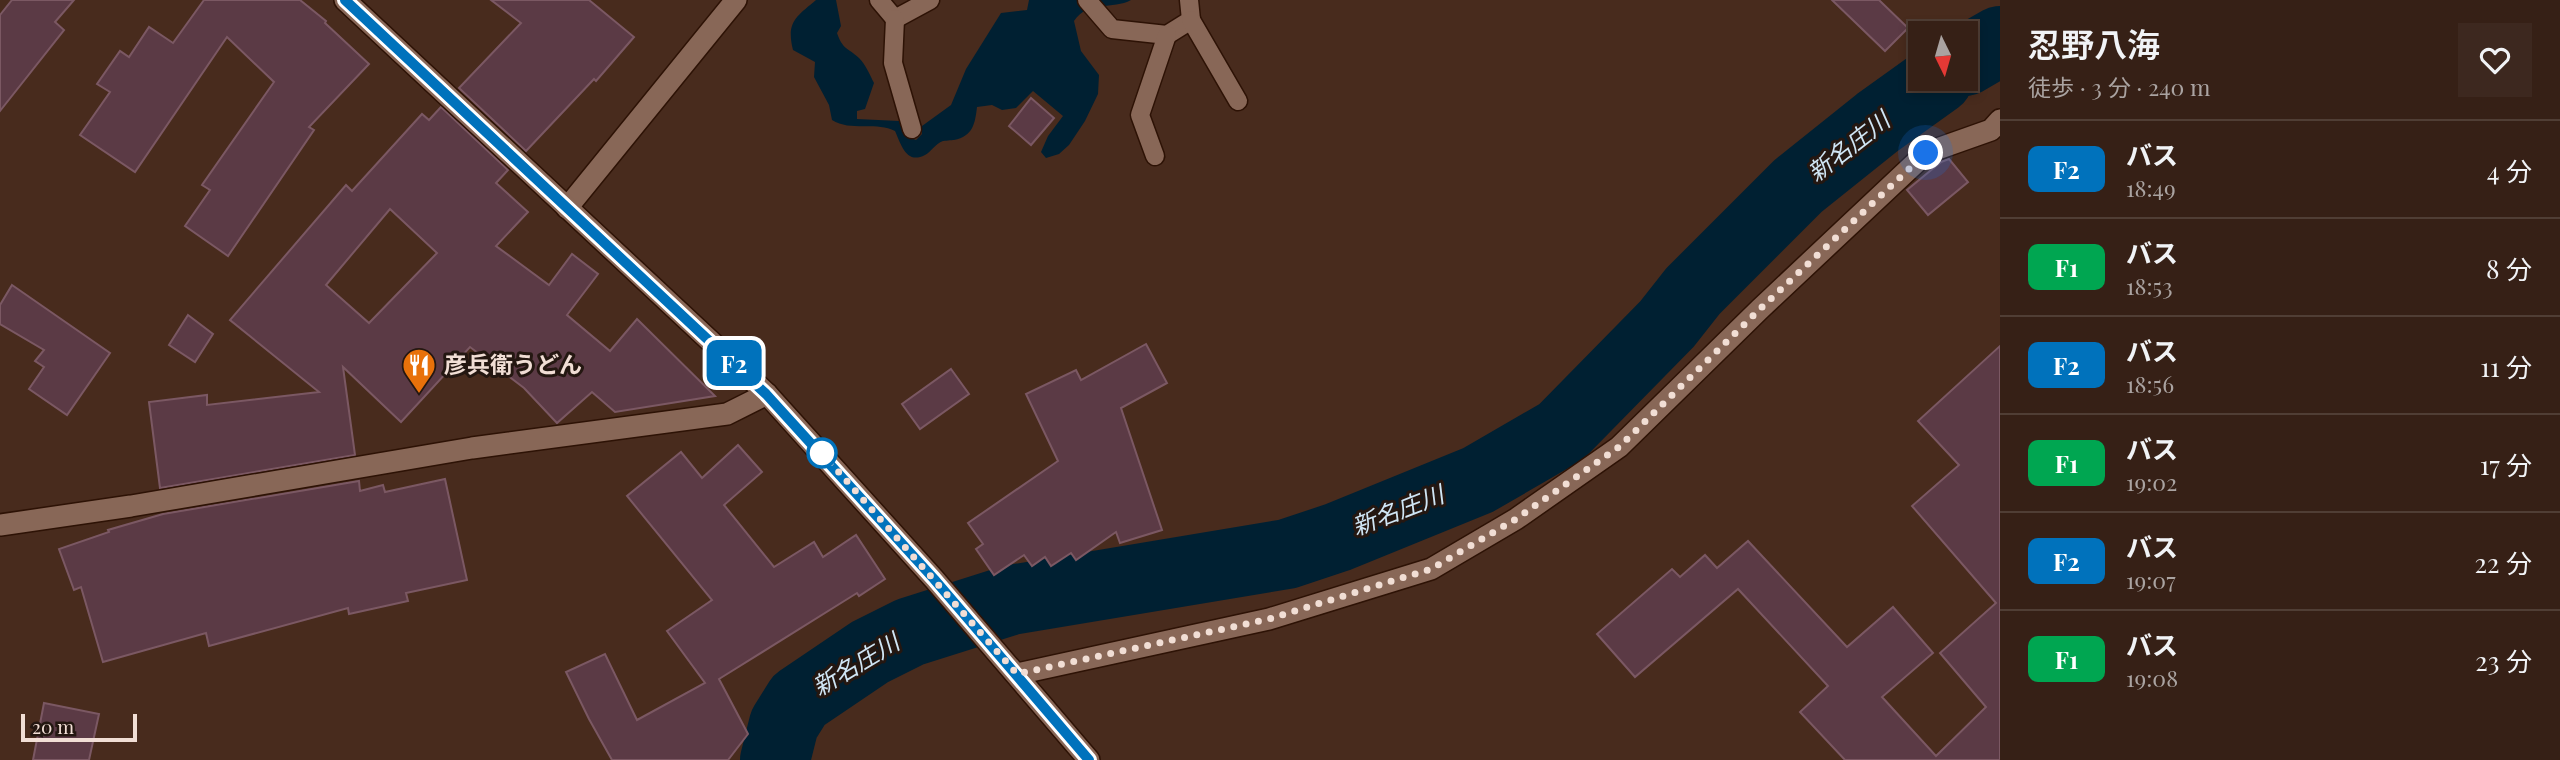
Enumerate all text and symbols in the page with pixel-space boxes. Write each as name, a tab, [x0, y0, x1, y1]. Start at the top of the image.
north arrow	[1908, 21, 1978, 91]
map controls	[1908, 21, 1978, 91]
text: 忍野八海	[2028, 21, 2160, 65]
button: heart	[2458, 23, 2532, 97]
text: 徒歩 · 3 分 · 240 m	[2028, 71, 2210, 102]
water label: 新名庄川	[1800, 101, 1898, 188]
your location	[1908, 135, 1943, 170]
text: バス	[2126, 137, 2178, 172]
text: F2	[2053, 153, 2080, 185]
text: 4 分	[2487, 153, 2532, 188]
text: 18:49	[2126, 172, 2176, 203]
text: バス	[2126, 235, 2178, 270]
text: F1	[2055, 251, 2078, 283]
text: 8 分	[2486, 251, 2532, 286]
text: 18:53	[2126, 270, 2173, 301]
text: バス	[2126, 333, 2178, 368]
line badge: F2	[702, 340, 766, 386]
restaurant icon: 彦兵衛うどん	[400, 346, 438, 395]
text: F2	[721, 347, 747, 379]
place label: 彦兵衛うどん	[444, 348, 582, 379]
text: F2	[2053, 349, 2080, 381]
text: 11 分	[2480, 349, 2532, 384]
text: 18:56	[2126, 368, 2174, 399]
text: バス	[2126, 431, 2178, 466]
unlabelled marker	[807, 438, 837, 468]
text: F1	[2055, 447, 2078, 479]
text: 17 分	[2480, 447, 2532, 482]
text: 19:02	[2126, 466, 2177, 497]
water label: 新名庄川	[1347, 476, 1451, 541]
text: バス	[2126, 529, 2178, 564]
text: F2	[2053, 545, 2080, 577]
text: 22 分	[2475, 545, 2532, 580]
text: 19:07	[2126, 564, 2175, 595]
water label: 新名庄川	[806, 623, 907, 702]
text: バス	[2126, 627, 2178, 662]
text: F1	[2055, 643, 2078, 675]
text: 23 分	[2475, 643, 2532, 678]
text: 19:08	[2126, 662, 2178, 693]
scale bar	[21, 711, 136, 743]
text: 20 m	[32, 713, 74, 739]

